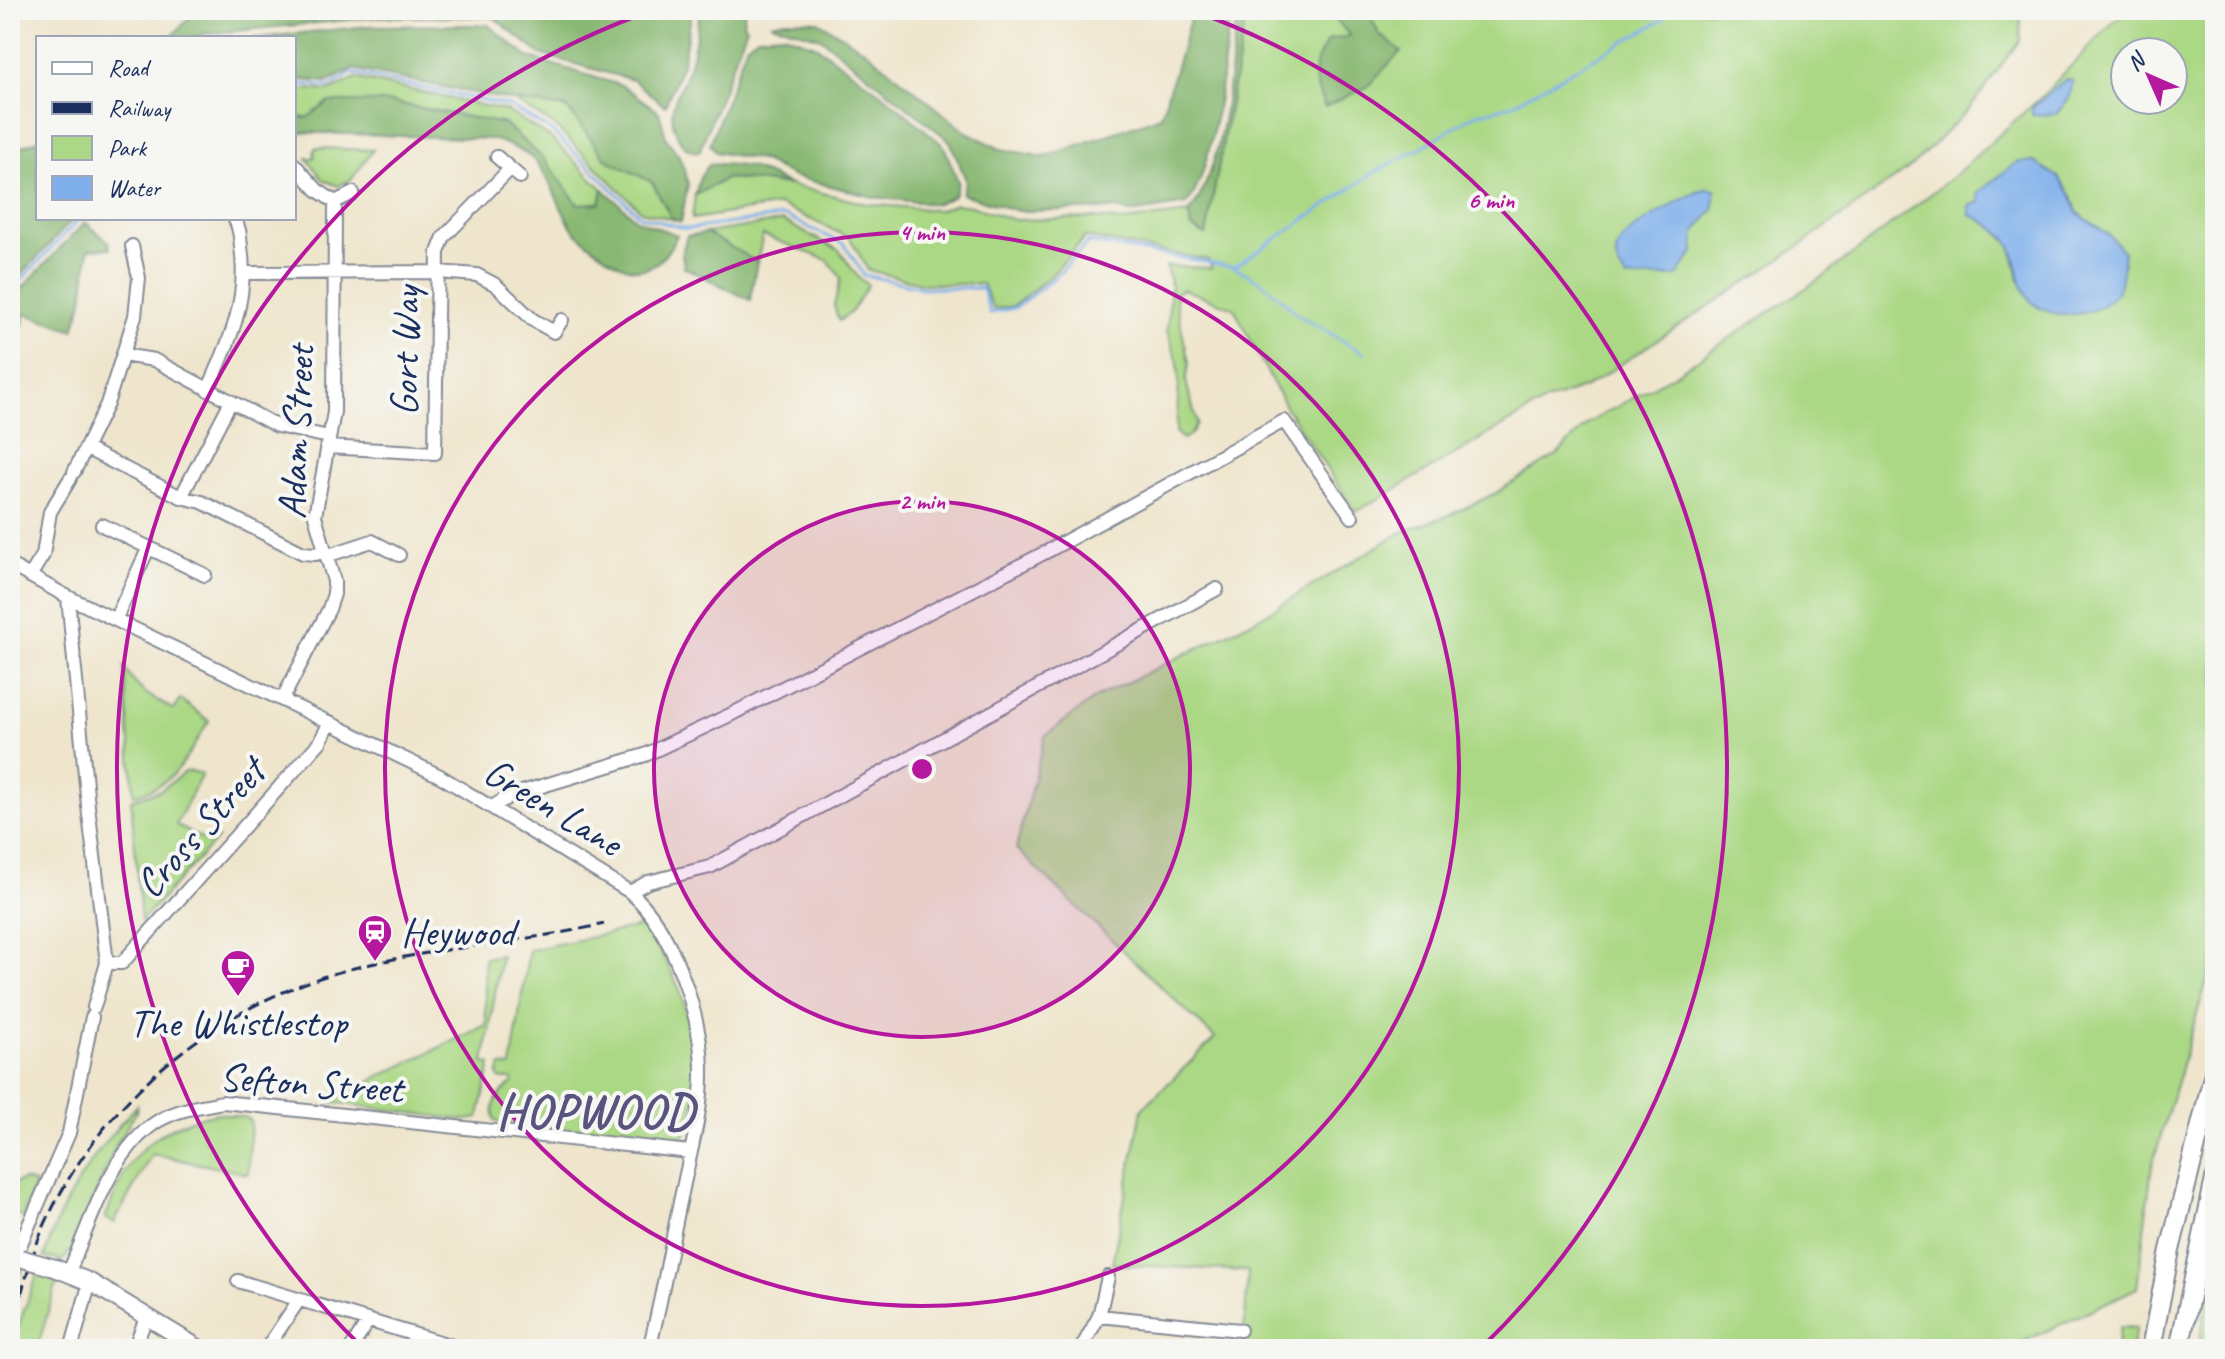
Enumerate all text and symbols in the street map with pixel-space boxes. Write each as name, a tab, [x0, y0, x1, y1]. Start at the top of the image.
legend	[36, 36, 296, 220]
north arrow	[2109, 36, 2189, 116]
text: N	[2121, 45, 2153, 77]
text: Road	[108, 53, 152, 83]
text: Railway	[108, 93, 172, 123]
text: Park	[108, 133, 148, 163]
text: Water	[108, 173, 163, 203]
text: 6 min	[1468, 185, 1515, 215]
text: 4 min	[899, 217, 946, 247]
street label: Gort Way	[379, 283, 431, 416]
street label: Adam Street	[266, 340, 326, 520]
text: 2 min	[899, 486, 946, 516]
street label: Cross Street	[124, 744, 280, 908]
street label: Green Lane	[475, 746, 634, 869]
centre of rings	[908, 755, 936, 783]
place label: Heywood	[401, 907, 520, 957]
station icon: Heywood	[356, 913, 394, 963]
cafe icon: The Whistlestop	[219, 948, 257, 998]
place label: The Whistlestop	[129, 998, 350, 1048]
street label: Sefton Street	[218, 1052, 408, 1115]
district label: HOPWOOD	[497, 1081, 698, 1141]

